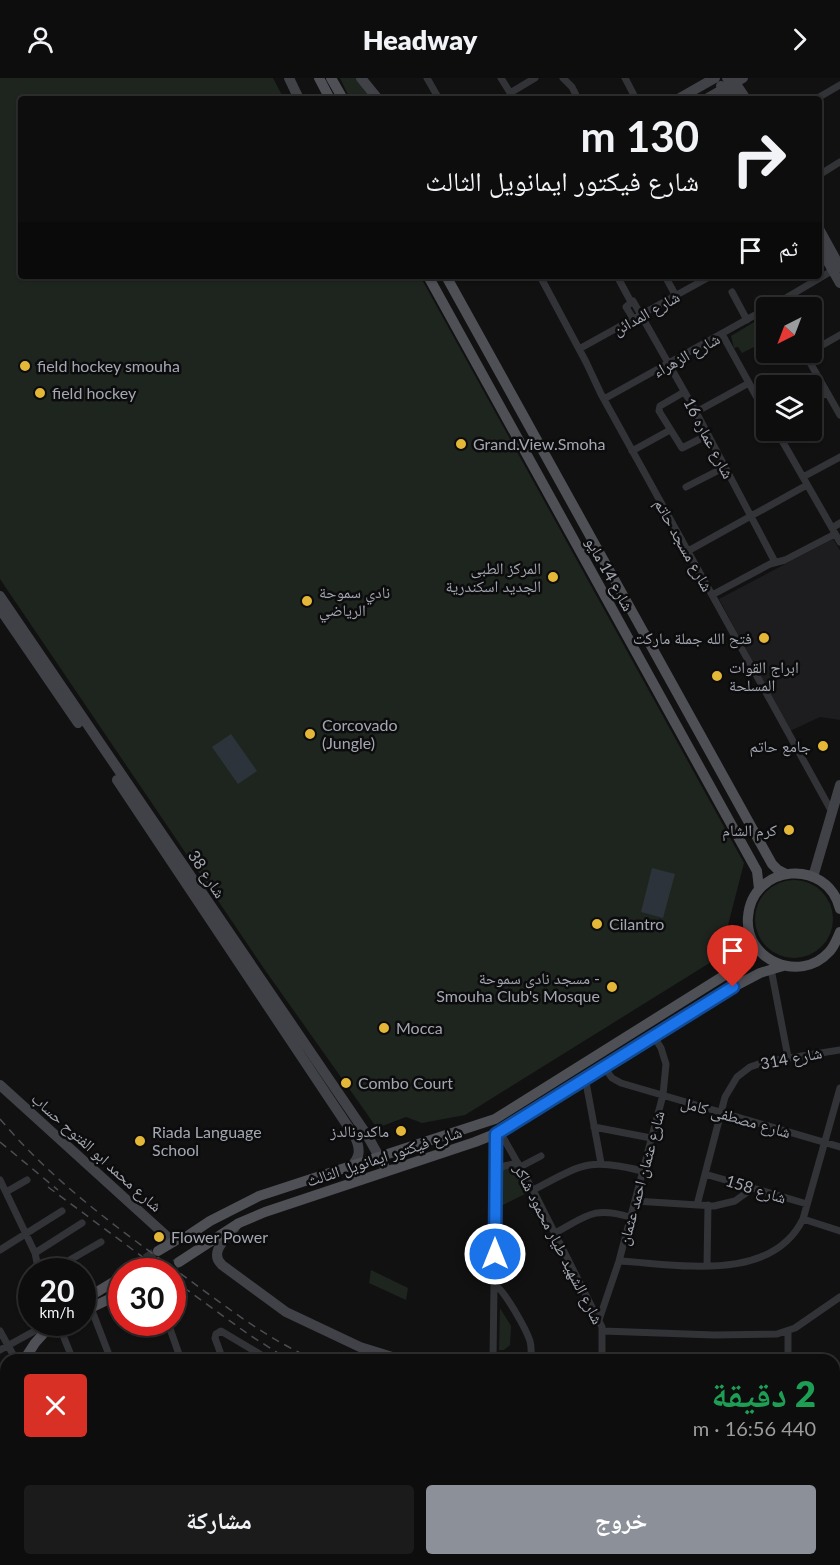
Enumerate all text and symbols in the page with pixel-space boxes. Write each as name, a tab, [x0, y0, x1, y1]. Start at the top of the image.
icon: person	[24, 23, 57, 56]
text: Headway	[363, 23, 477, 56]
icon: forward	[783, 23, 816, 56]
text: 130 m	[581, 111, 699, 161]
icon: right	[720, 120, 798, 198]
text: شارع فيكتور ايمانويل الثالث	[425, 164, 699, 197]
icon: arrive	[734, 234, 767, 267]
text: ثم	[779, 234, 798, 261]
street label: شارع المدائن	[609, 286, 683, 340]
north arrow	[756, 297, 822, 363]
map controls	[756, 297, 822, 441]
street label: شارع الزهراء	[649, 328, 724, 382]
place label: field hockey smouha	[37, 356, 180, 375]
marker: field hockey smouha	[18, 359, 32, 373]
button: layers	[756, 375, 822, 441]
place label: field hockey	[52, 383, 137, 402]
marker: field hockey	[33, 386, 47, 400]
street label: شارع عماره 16	[678, 394, 739, 482]
place label: Grand.View.Smoha	[473, 434, 605, 453]
marker: Grand.View.Smoha	[454, 437, 468, 451]
street label: شارع مسجد حاتم	[649, 495, 718, 595]
street label: شارع 14 مايو	[581, 534, 639, 615]
place label: المركز الطبى الجديد اسكندرية	[446, 558, 541, 596]
marker: المركز الطبى الجديد اسكندرية	[546, 570, 560, 584]
place label: نادي سموحة الرياضي	[319, 582, 390, 623]
marker: نادي سموحة الرياضي	[300, 594, 314, 608]
place label: فتح الله جملة ماركت	[633, 628, 752, 649]
marker: فتح الله جملة ماركت	[757, 631, 771, 645]
place label: ابراج القوات المسلحة	[729, 657, 799, 694]
marker: ابراج القوات المسلحة	[710, 669, 724, 683]
place label: Corcovado (Jungle)	[322, 715, 398, 752]
marker: Corcovado (Jungle)	[303, 727, 317, 741]
place label: جامع حاتم	[750, 736, 811, 757]
marker: جامع حاتم	[816, 739, 830, 753]
place label: كرم الشام	[722, 820, 777, 841]
marker: كرم الشام	[782, 823, 796, 837]
street label: شارع 38	[183, 846, 230, 902]
place label: Cilantro	[609, 914, 664, 933]
marker: Cilantro	[590, 917, 604, 931]
pin	[707, 925, 758, 987]
icon: arrive	[716, 934, 749, 967]
place label: مسجد نادى سموحة - Smouha Club's Mosque	[436, 968, 600, 1005]
marker: مسجد نادى سموحة - Smouha Club's Mosque	[605, 980, 619, 994]
place label: Mocca	[396, 1018, 443, 1037]
marker: Mocca	[377, 1021, 391, 1035]
street label: شارع 314	[758, 1042, 824, 1075]
place label: Combo Court	[358, 1073, 453, 1092]
marker: Combo Court	[339, 1076, 353, 1090]
street label: شارع محمد ابو الفتوح حساب	[27, 1088, 166, 1217]
street label: شارع مصطفى كامل	[679, 1092, 793, 1143]
street label: شارع عثمان احمد عثمان	[613, 1108, 670, 1248]
street label: شارع فيكتور ايمانويل الثالث	[304, 1121, 465, 1192]
place label: ماكدونالدز	[329, 1121, 389, 1141]
place label: Riada Language School	[152, 1122, 262, 1159]
marker: ماكدونالدز	[394, 1124, 408, 1138]
marker: Riada Language School	[133, 1134, 147, 1148]
street label: شارع الشهيد طيار محمود شاكر	[509, 1160, 608, 1328]
street label: شارع 158	[723, 1170, 789, 1209]
position arrow	[463, 1222, 527, 1286]
place label: Flower Power	[171, 1227, 268, 1246]
marker: Flower Power	[152, 1230, 166, 1244]
speed limit sign: 30	[108, 1258, 186, 1336]
text: 20	[40, 1272, 74, 1308]
text: km/h	[39, 1303, 75, 1321]
text: 2 دقيقة	[711, 1371, 816, 1415]
button: close	[24, 1374, 87, 1437]
text: 440 m · 16:56	[693, 1416, 816, 1440]
button: مشاركة	[24, 1485, 414, 1554]
button: خروج	[426, 1485, 816, 1554]

